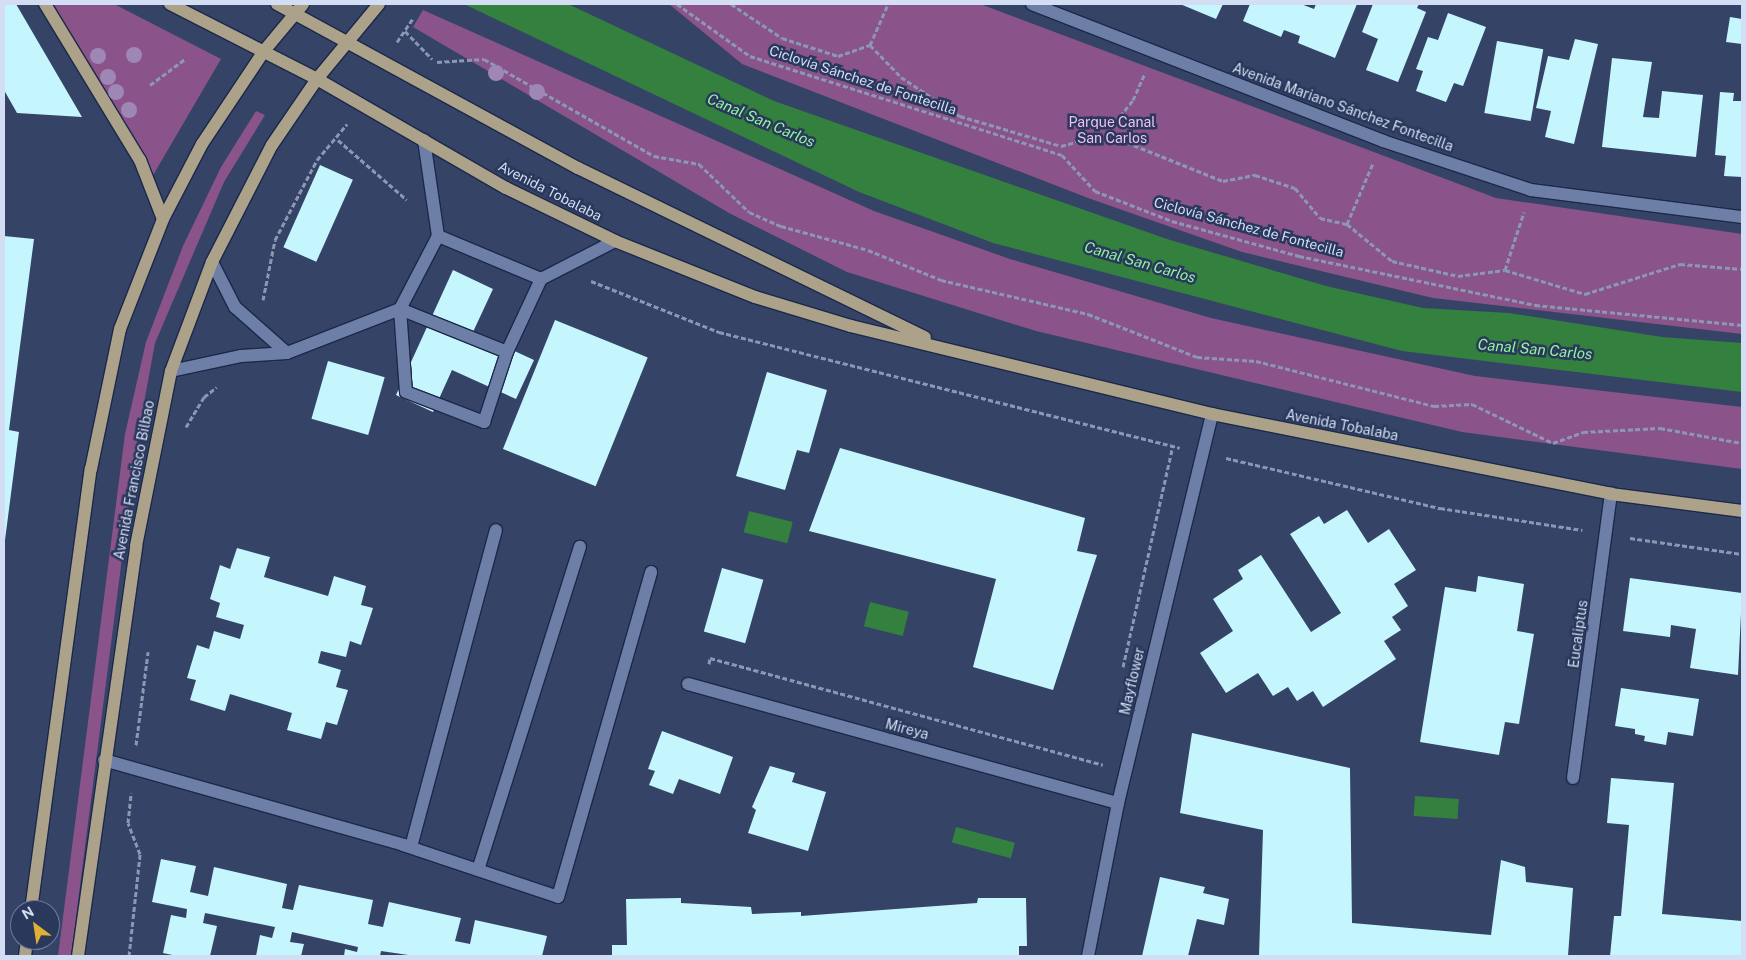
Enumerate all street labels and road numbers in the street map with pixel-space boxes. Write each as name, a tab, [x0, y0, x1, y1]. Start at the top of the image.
street label: Ciclovía Sánchez de Fontecilla	[767, 42, 959, 118]
street label: Avenida Mariano Sánchez Fontecilla	[1230, 59, 1456, 155]
street label: Avenida Tobalaba	[495, 158, 605, 224]
street label: Ciclovía Sánchez de Fontecilla	[1152, 193, 1346, 261]
street label: Avenida Francisco Bilbao	[110, 399, 158, 561]
street label: Avenida Tobalaba	[1284, 406, 1400, 444]
street label: Eucaliptus	[1565, 599, 1591, 669]
street label: Mayflower	[1116, 646, 1148, 716]
street label: Mireya	[883, 715, 931, 743]

